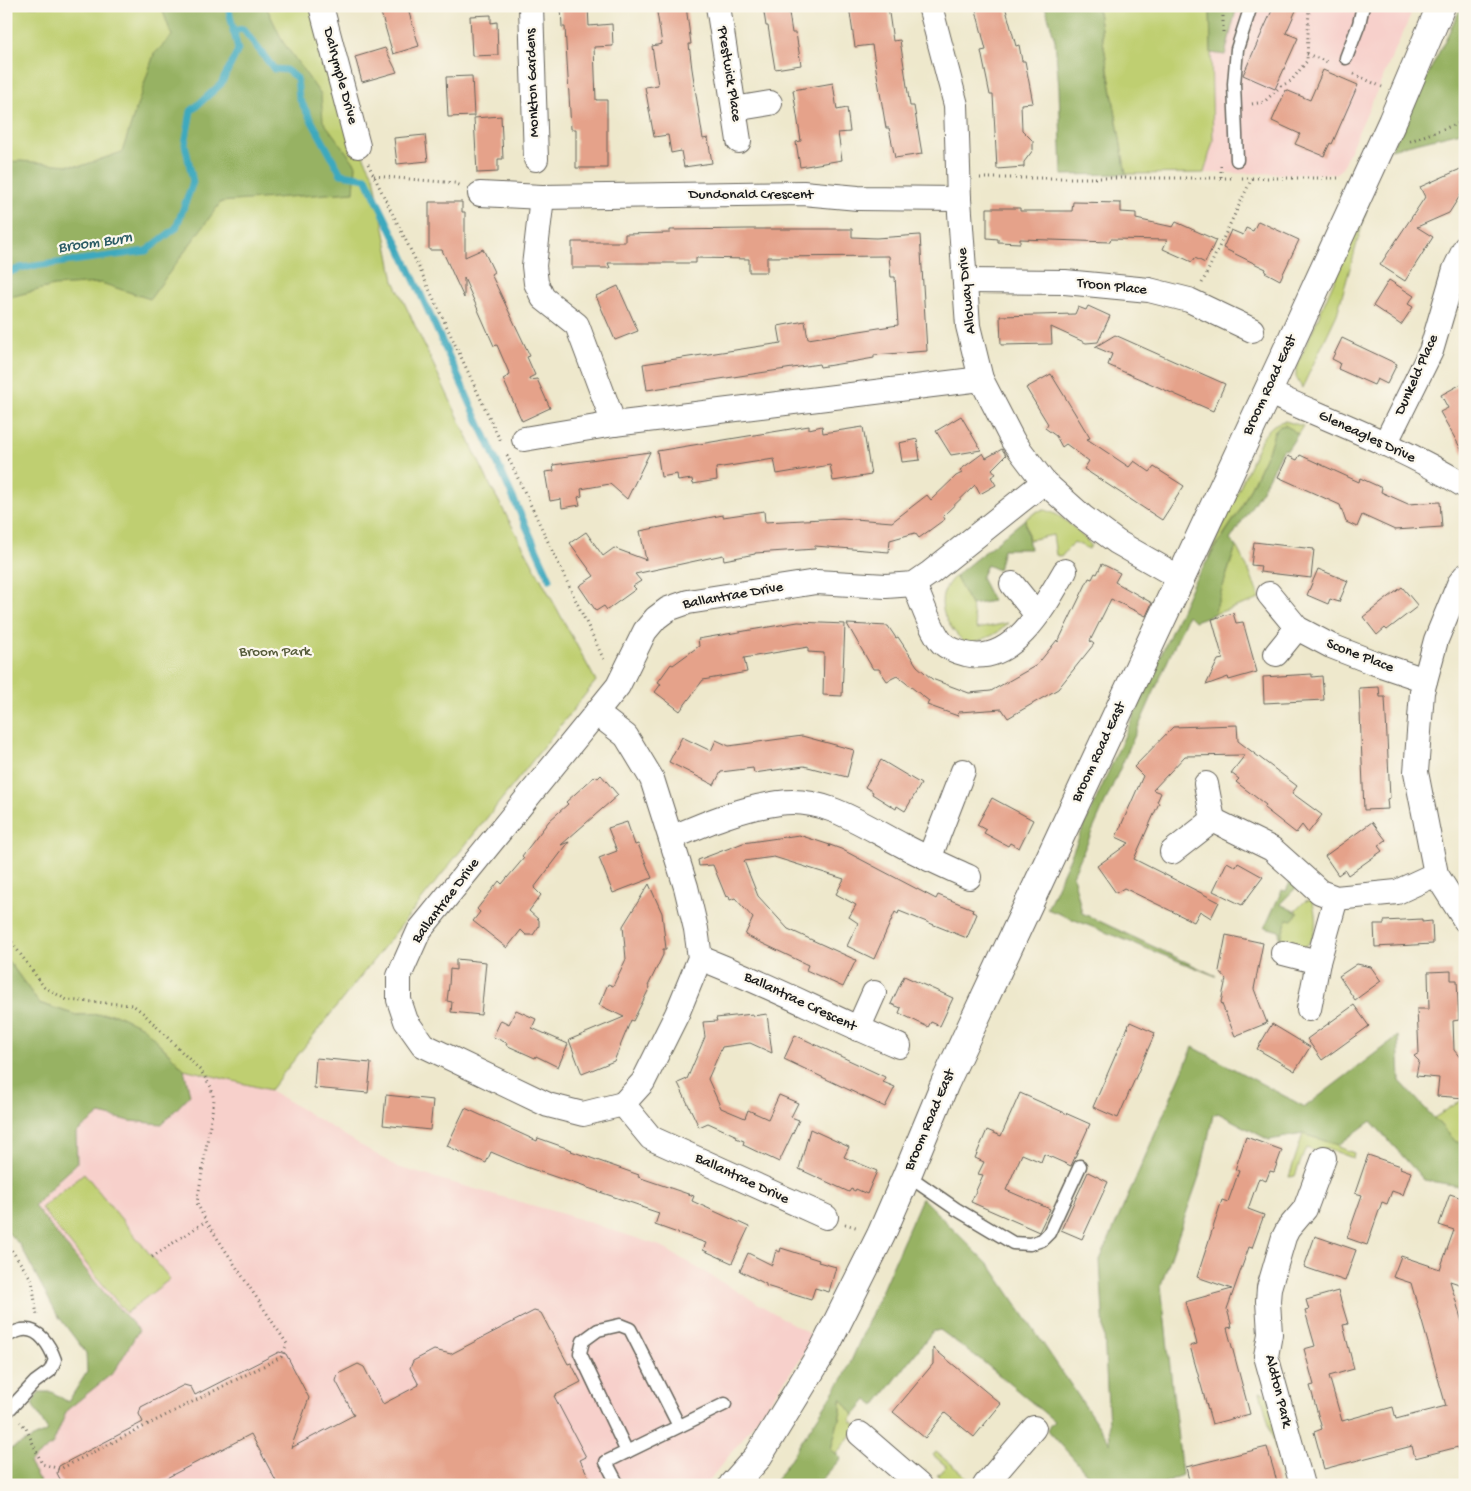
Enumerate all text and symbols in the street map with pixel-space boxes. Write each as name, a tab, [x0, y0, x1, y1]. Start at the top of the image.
street label: Prestwick Place	[712, 24, 745, 123]
street label: Dalrymple Drive	[318, 25, 362, 127]
street label: Monkton Gardens	[522, 28, 544, 138]
street label: Dundonald Crescent	[688, 186, 815, 204]
water label: Broom Burn	[57, 229, 134, 259]
street label: Alloway Drive	[953, 247, 980, 335]
street label: Troon Place	[1075, 274, 1148, 300]
street label: Broom Road East	[1239, 330, 1302, 439]
street label: Dunkeld Place	[1391, 331, 1443, 419]
street label: Gleneagles Drive	[1316, 407, 1419, 467]
street label: Ballantrae Drive	[680, 578, 785, 614]
street label: Scone Place	[1324, 635, 1397, 677]
park label: Broom Park	[238, 643, 312, 661]
street label: Broom Road East	[1068, 697, 1131, 806]
street label: Ballantrae Drive	[408, 855, 484, 948]
street label: Ballantrae Crescent	[740, 968, 861, 1037]
street label: Broom Road East	[900, 1065, 960, 1174]
street label: Ballantrae Drive	[691, 1149, 792, 1209]
street label: Aldton Park	[1260, 1353, 1296, 1430]

